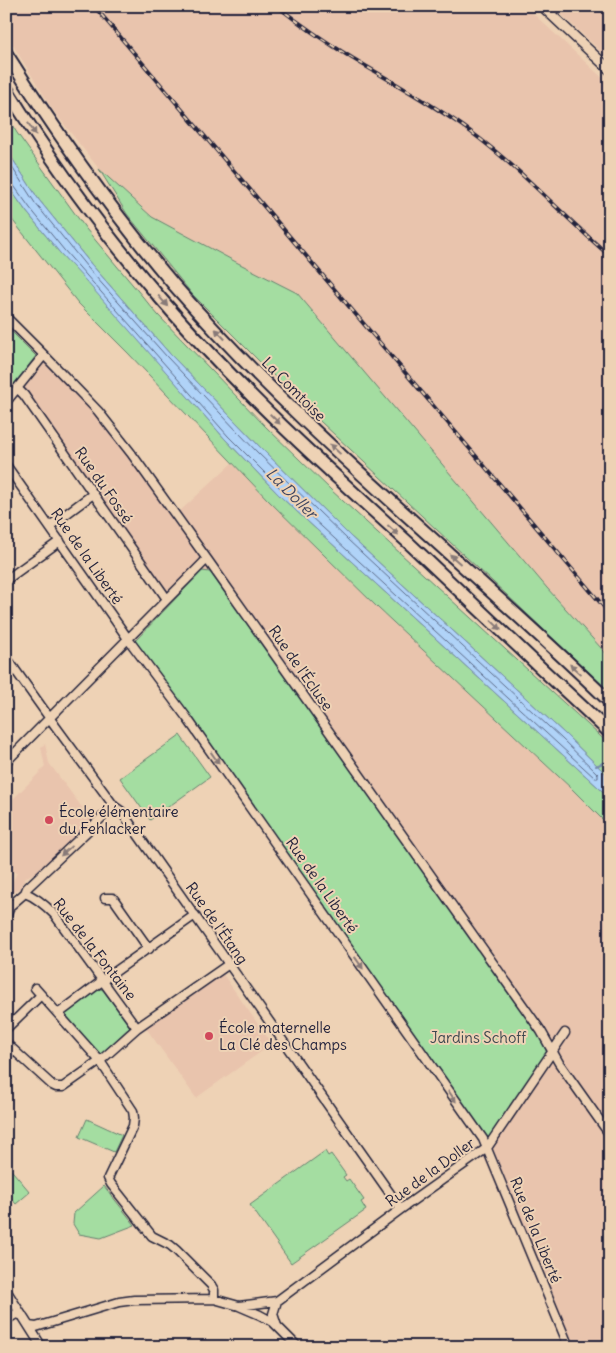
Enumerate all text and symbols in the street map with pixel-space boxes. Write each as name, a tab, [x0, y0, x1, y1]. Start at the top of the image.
one-way arrow	[27, 122, 37, 136]
one-way arrow	[157, 294, 169, 306]
one-way arrow	[214, 329, 226, 341]
street label: La Comtoise	[258, 353, 330, 425]
one-way arrow	[268, 413, 280, 425]
street label: Rue du Fossé	[71, 443, 137, 527]
one-way arrow	[329, 443, 341, 455]
water label: La Doller	[262, 463, 324, 525]
street label: Rue de la Liberté	[47, 504, 127, 608]
one-way arrow	[387, 524, 399, 536]
one-way arrow	[449, 553, 461, 565]
one-way arrow	[490, 619, 502, 631]
street label: Rue de l'Écluse	[265, 622, 337, 714]
one-way arrow	[569, 663, 581, 675]
one-way arrow	[210, 751, 220, 765]
place label: École élémentaire du Fehlacker	[59, 802, 179, 838]
marker: École élémentaire du Fehlacker	[43, 814, 55, 826]
street label: Rue de la Liberté	[282, 833, 362, 937]
one-way arrow	[60, 846, 73, 857]
street label: Rue de l'Étang	[182, 878, 252, 968]
street label: Rue de la Fontaine	[49, 894, 141, 1004]
one-way arrow	[354, 956, 364, 970]
place label: École maternelle La Clé des Champs	[219, 1018, 347, 1054]
park label: Jardins Schoff	[430, 1028, 527, 1047]
marker: École maternelle La Clé des Champs	[203, 1030, 215, 1042]
one-way arrow	[447, 1089, 457, 1103]
street label: Rue de la Doller	[382, 1133, 478, 1211]
street label: Rue de la Liberté	[506, 1174, 566, 1286]

